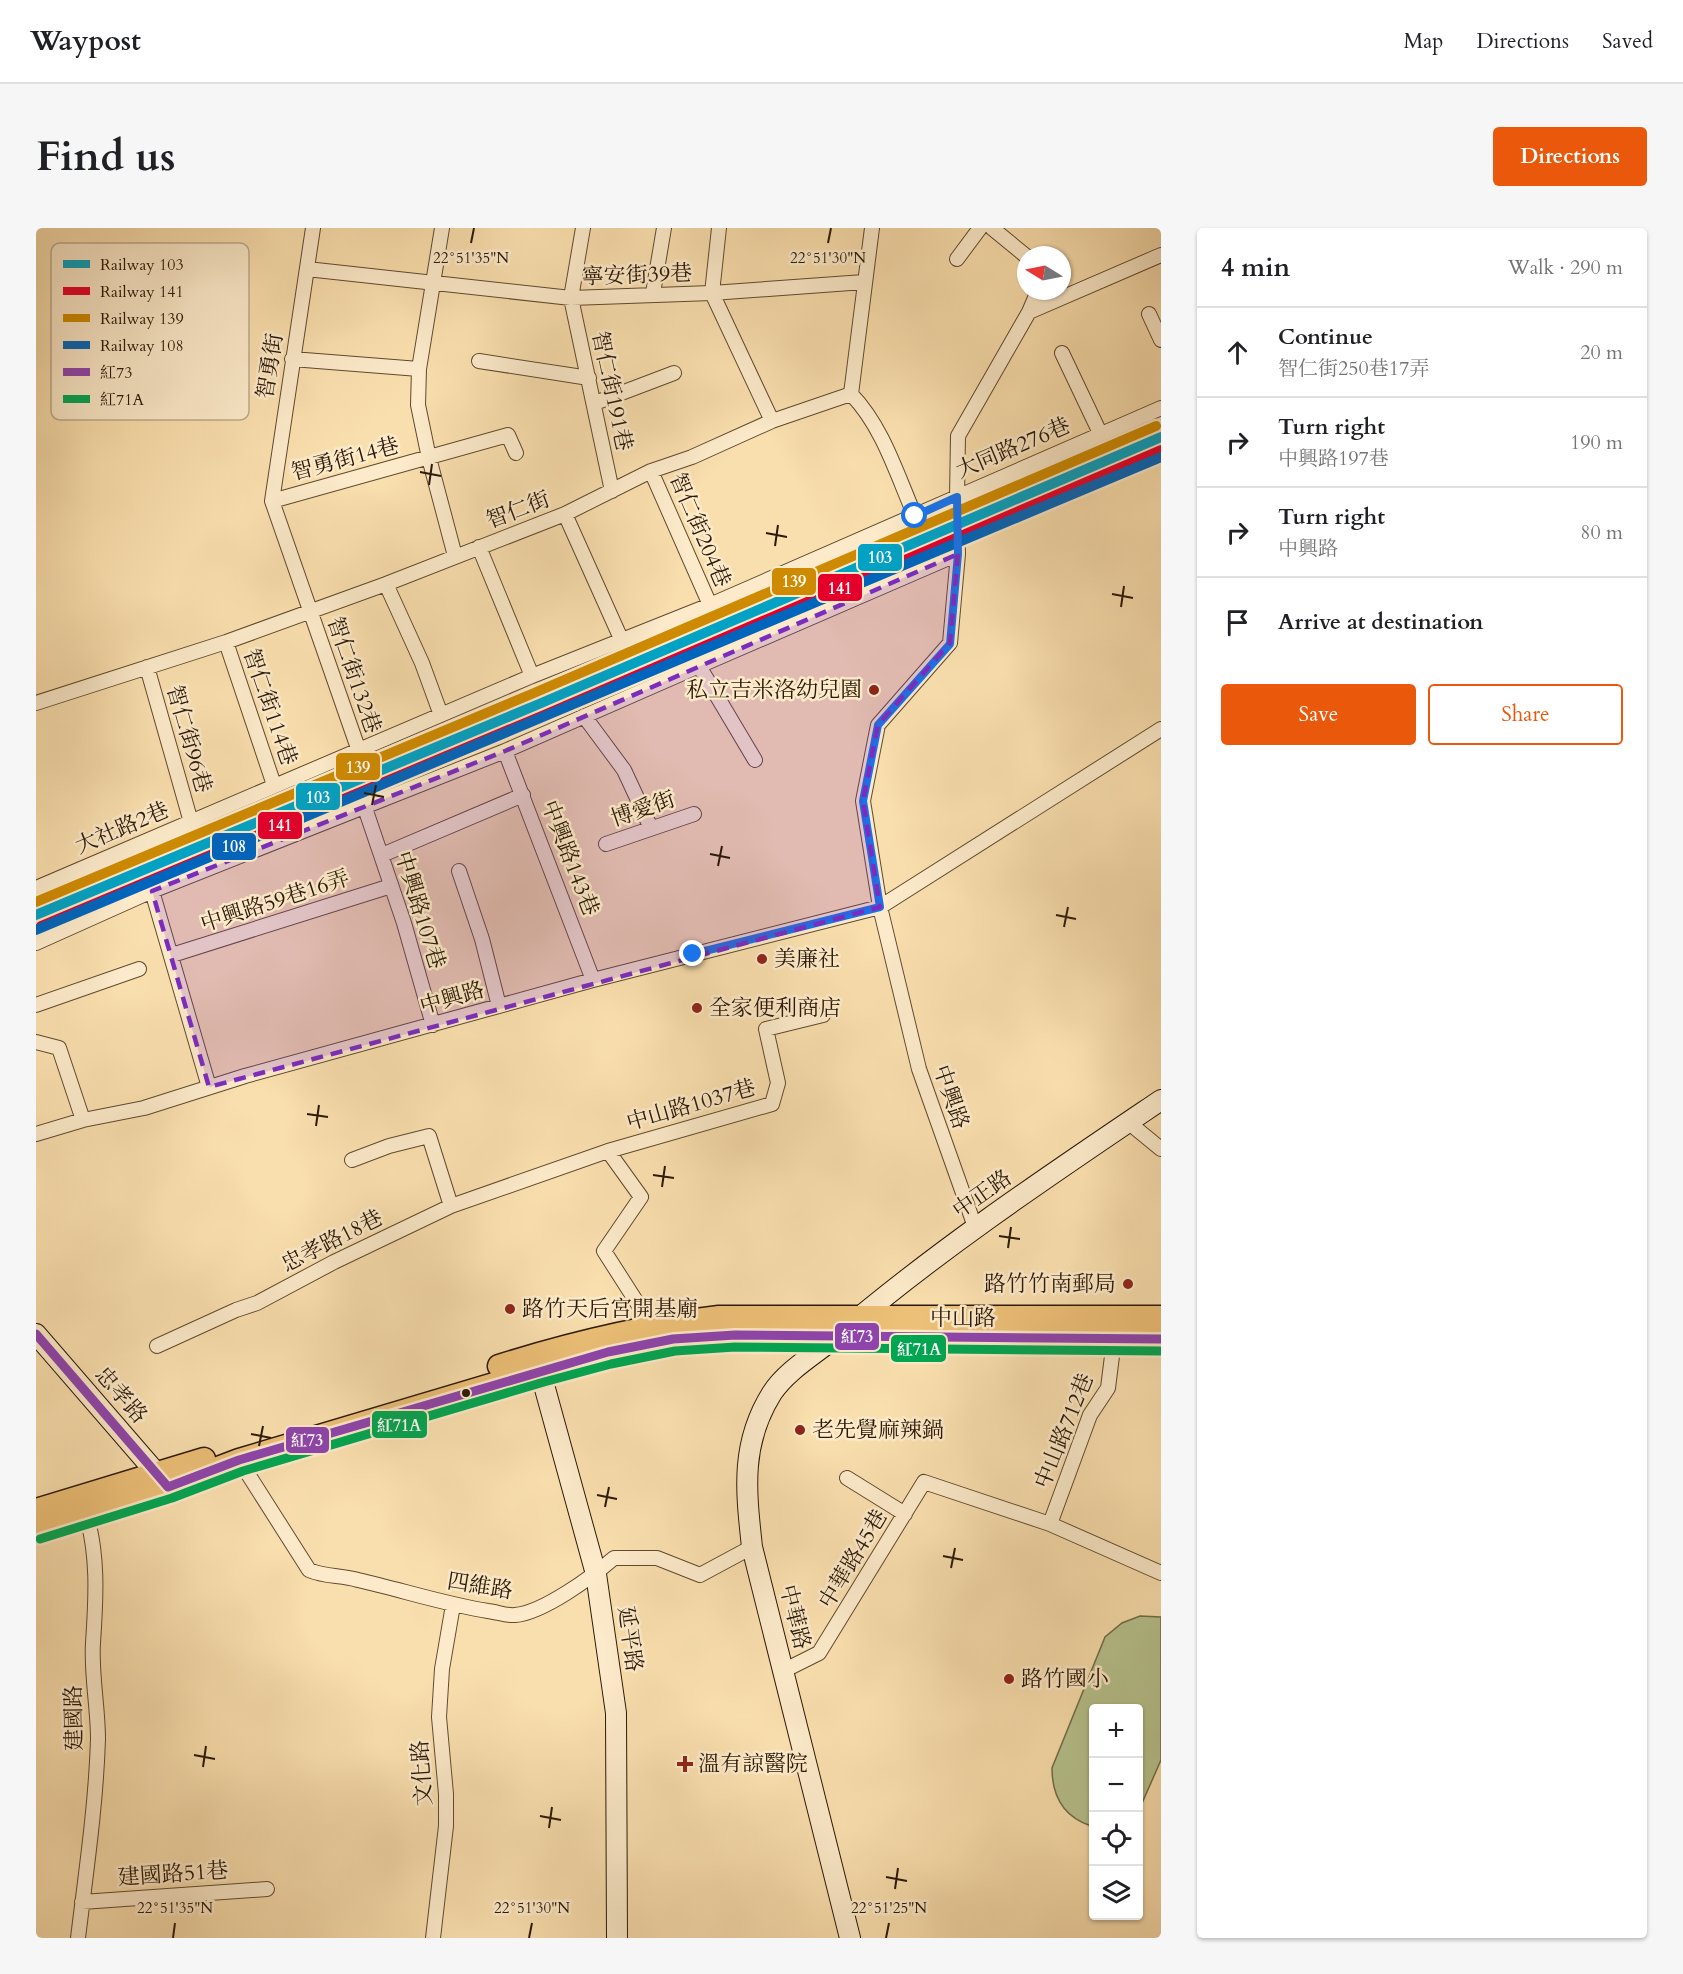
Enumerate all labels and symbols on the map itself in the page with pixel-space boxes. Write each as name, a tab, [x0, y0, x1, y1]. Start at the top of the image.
legend	[51, 243, 249, 420]
north arrow	[1017, 246, 1071, 300]
text: 22°51'35"N	[433, 248, 509, 268]
text: 22°51'30"N	[790, 248, 866, 268]
text: Railway 103	[100, 254, 184, 276]
street label: 寧安街39巷	[581, 258, 693, 292]
text: Railway 141	[100, 281, 184, 303]
text: Railway 139	[100, 308, 184, 330]
street label: 智仁街191巷	[585, 328, 639, 454]
street label: 智勇街	[250, 331, 290, 401]
text: Railway 108	[100, 335, 184, 357]
text: 紅73	[100, 362, 132, 384]
text: 紅71A	[100, 389, 144, 411]
street label: 大同路276巷	[951, 410, 1075, 486]
street label: 智勇街14巷	[288, 430, 402, 488]
street label: 智仁街204巷	[662, 468, 738, 592]
street label: 智仁街	[482, 484, 554, 536]
route start	[901, 502, 927, 528]
line badge: 103	[857, 543, 903, 572]
text: 103	[868, 547, 892, 569]
line badge: 139	[771, 567, 817, 596]
text: 139	[782, 571, 806, 593]
line badge: 141	[817, 573, 863, 602]
text: 141	[828, 578, 852, 600]
street label: 智仁街132巷	[320, 613, 388, 737]
street label: 智仁街114巷	[236, 645, 304, 769]
place label: 私立吉米洛幼兒園	[686, 675, 862, 705]
street label: 智仁街96巷	[159, 682, 219, 796]
marker: 私立吉米洛幼兒園	[867, 683, 881, 697]
line badge: 139	[335, 752, 381, 781]
text: 139	[346, 757, 370, 779]
line badge: 103	[295, 782, 341, 811]
street label: 博愛街	[607, 784, 679, 834]
text: 103	[306, 787, 330, 809]
street label: 大社路2巷	[70, 795, 174, 861]
street label: 中興路143巷	[534, 796, 606, 920]
line badge: 141	[257, 811, 303, 840]
text: 141	[268, 815, 292, 837]
line badge: 108	[211, 832, 257, 861]
text: 108	[222, 836, 246, 858]
street label: 中興路107巷	[388, 847, 452, 973]
street label: 中興路59巷16弄	[197, 863, 353, 939]
route end	[679, 940, 705, 966]
place label: 美廉社	[774, 944, 840, 974]
marker: 美廉社	[755, 952, 769, 966]
street label: 中興路	[416, 974, 488, 1022]
place label: 全家便利商店	[709, 993, 841, 1023]
marker: 全家便利商店	[690, 1001, 704, 1015]
street label: 中興路	[926, 1061, 976, 1133]
street label: 中山路1037巷	[623, 1072, 759, 1138]
street label: 中正路	[946, 1163, 1018, 1225]
street label: 忠孝路18巷	[276, 1203, 388, 1279]
place label: 路竹竹南郵局	[984, 1269, 1116, 1299]
marker: 路竹竹南郵局	[1121, 1277, 1135, 1291]
place label: 路竹天后宮開基廟	[522, 1294, 698, 1324]
marker: 路竹天后宮開基廟	[503, 1302, 517, 1316]
street label: 中山路	[930, 1303, 996, 1333]
line badge: 紅73	[834, 1322, 880, 1351]
text: 紅73	[841, 1326, 873, 1348]
line badge: 紅71A	[890, 1334, 947, 1363]
text: 紅71A	[897, 1339, 941, 1361]
street label: 忠孝路	[88, 1360, 154, 1430]
street label: 中山路712巷	[1027, 1369, 1101, 1493]
unlabelled marker	[460, 1387, 472, 1399]
line badge: 紅71A	[371, 1410, 428, 1439]
text: 紅71A	[377, 1415, 421, 1437]
place label: 老先覺麻辣鍋	[812, 1415, 944, 1445]
marker: 老先覺麻辣鍋	[793, 1423, 807, 1437]
line badge: 紅73	[285, 1426, 330, 1454]
text: 紅73	[291, 1430, 323, 1452]
street label: 中華路45巷	[812, 1504, 894, 1614]
street label: 四維路	[445, 1566, 515, 1606]
street label: 中華路	[772, 1581, 818, 1653]
street label: 延平路	[611, 1604, 649, 1674]
place label: 路竹國小	[1021, 1664, 1109, 1694]
marker: 路竹國小	[1002, 1672, 1016, 1686]
street label: 建國路	[58, 1685, 90, 1751]
street label: 文化路	[405, 1739, 439, 1807]
place label: 溫有諒醫院	[698, 1749, 808, 1779]
marker: 溫有諒醫院	[676, 1755, 694, 1773]
street label: 建國路51巷	[117, 1855, 229, 1893]
text: 22°51'35"N	[137, 1898, 213, 1918]
text: 22°51'30"N	[494, 1898, 570, 1918]
text: 22°51'25"N	[851, 1898, 927, 1918]

